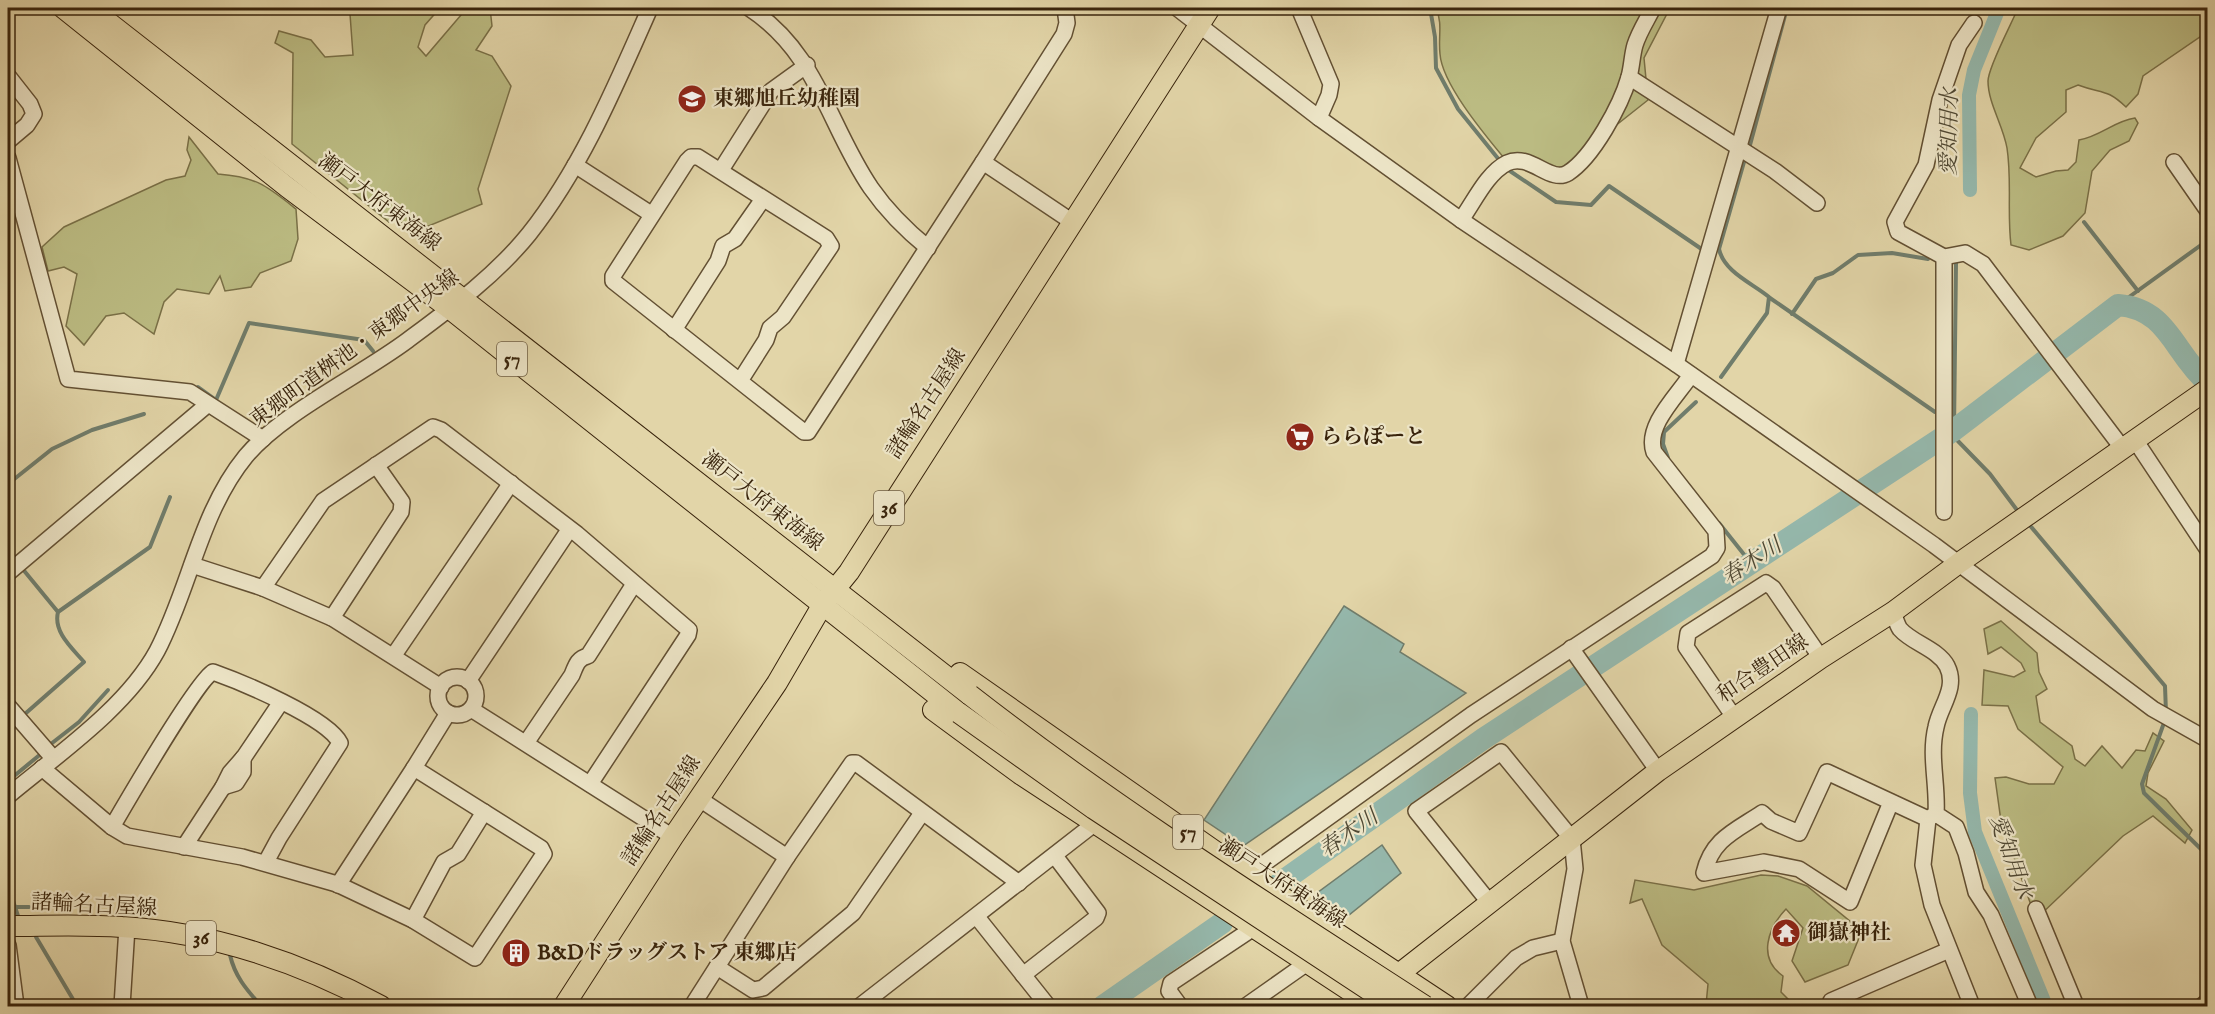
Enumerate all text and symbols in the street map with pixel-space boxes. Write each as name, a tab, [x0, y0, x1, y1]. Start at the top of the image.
school or university icon: 東郷旭丘幼稚園	[676, 83, 708, 115]
place label: 東郷旭丘幼稚園	[713, 86, 860, 113]
water label: 愛知用水	[1935, 86, 1965, 176]
street label: 瀬戸大府東海線	[312, 148, 446, 258]
street label: 東郷町道桝池・東郷中央線	[245, 264, 465, 434]
road number: 57	[497, 342, 527, 376]
street label: 諸輪名古屋線	[881, 344, 973, 464]
supermarket icon: ららぽーと	[1284, 421, 1316, 453]
place label: ららぽーと	[1321, 424, 1426, 451]
street label: 瀬戸大府東海線	[696, 446, 828, 558]
road number: 36	[874, 491, 904, 525]
water label: 春木川	[1717, 531, 1789, 592]
street label: 和合豊田線	[1712, 628, 1814, 710]
street label: 諸輪名古屋線	[616, 751, 708, 871]
water label: 春木川	[1314, 802, 1386, 864]
water label: 愛知用水	[1982, 811, 2039, 905]
road number: 57	[1173, 815, 1203, 849]
street label: 瀬戸大府東海線	[1213, 833, 1351, 935]
street label: 諸輪名古屋線	[30, 889, 158, 923]
temple icon: 御嶽神社	[1770, 917, 1802, 949]
place label: 御嶽神社	[1807, 920, 1891, 947]
road number: 36	[186, 921, 216, 955]
building icon: B&Dドラッグストア 東郷店	[500, 937, 532, 969]
place label: B&Dドラッグストア 東郷店	[537, 940, 797, 967]

